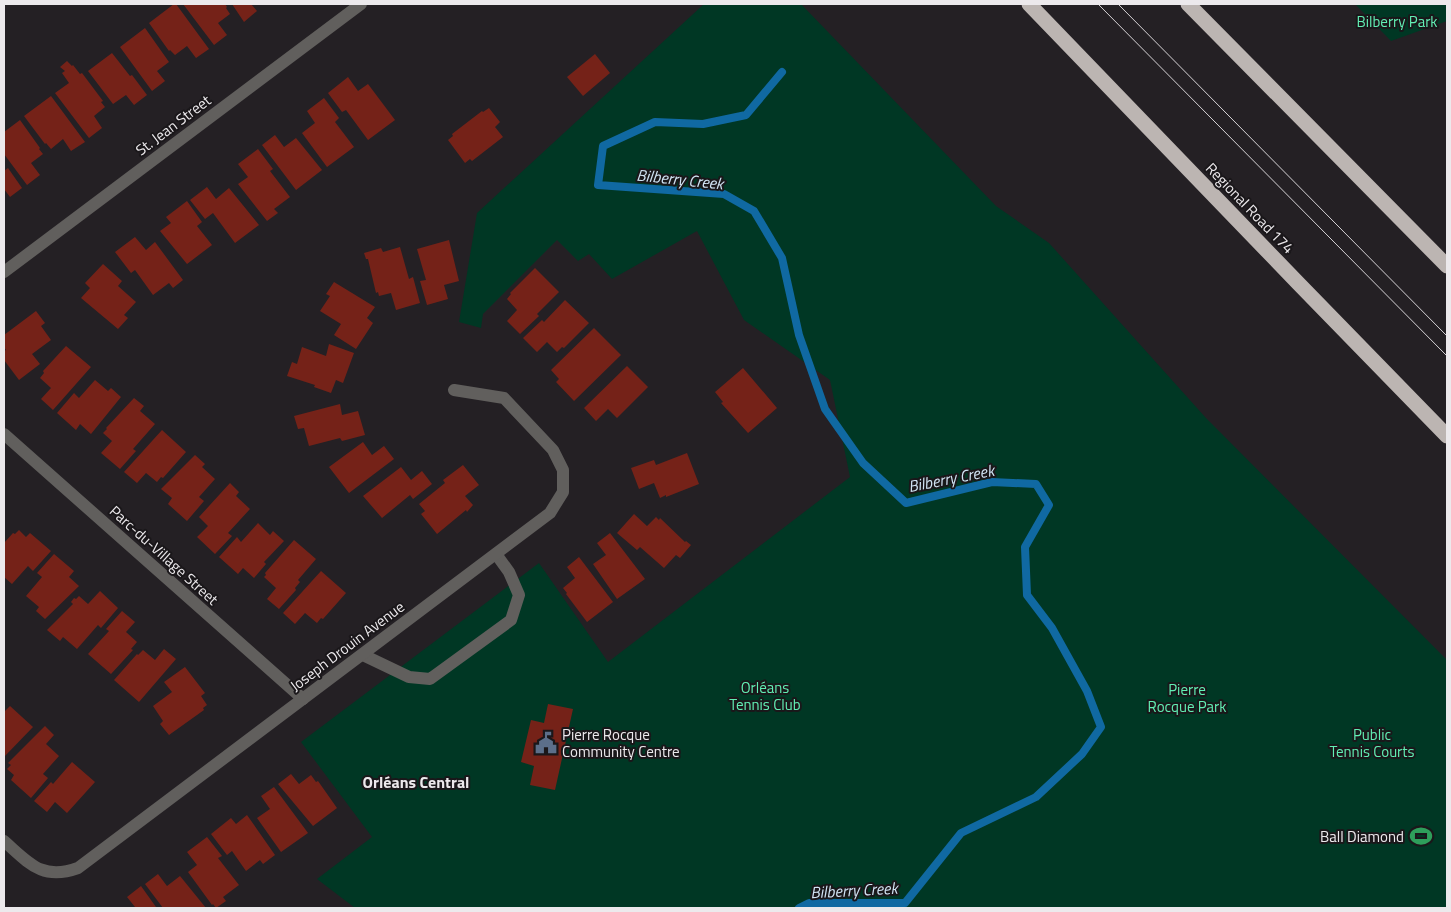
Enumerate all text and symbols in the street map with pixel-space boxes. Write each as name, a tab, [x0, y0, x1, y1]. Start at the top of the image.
park label: Bilberry Park	[1356, 10, 1438, 33]
street label: St. Jean Street	[130, 89, 216, 161]
street label: Regional Road 174	[1200, 157, 1300, 259]
water label: Bilberry Creek	[635, 163, 726, 196]
water label: Bilberry Creek	[906, 458, 998, 498]
street label: Parc-du-Village Street	[104, 500, 224, 611]
street label: Joseph Drouin Avenue	[285, 595, 409, 697]
park label: Orléans Tennis Club	[729, 676, 801, 716]
park label: Pierre Rocque Park	[1148, 678, 1226, 718]
place label: Pierre Rocque Community Centre	[562, 723, 680, 763]
park label: Public Tennis Courts	[1329, 723, 1415, 763]
public building icon: Pierre Rocque Community Centre	[533, 730, 559, 756]
district label: Orléans Central	[363, 770, 469, 794]
sports icon: Ball Diamond	[1408, 823, 1434, 849]
place label: Ball Diamond	[1320, 825, 1404, 848]
water label: Bilberry Creek	[810, 876, 900, 904]

